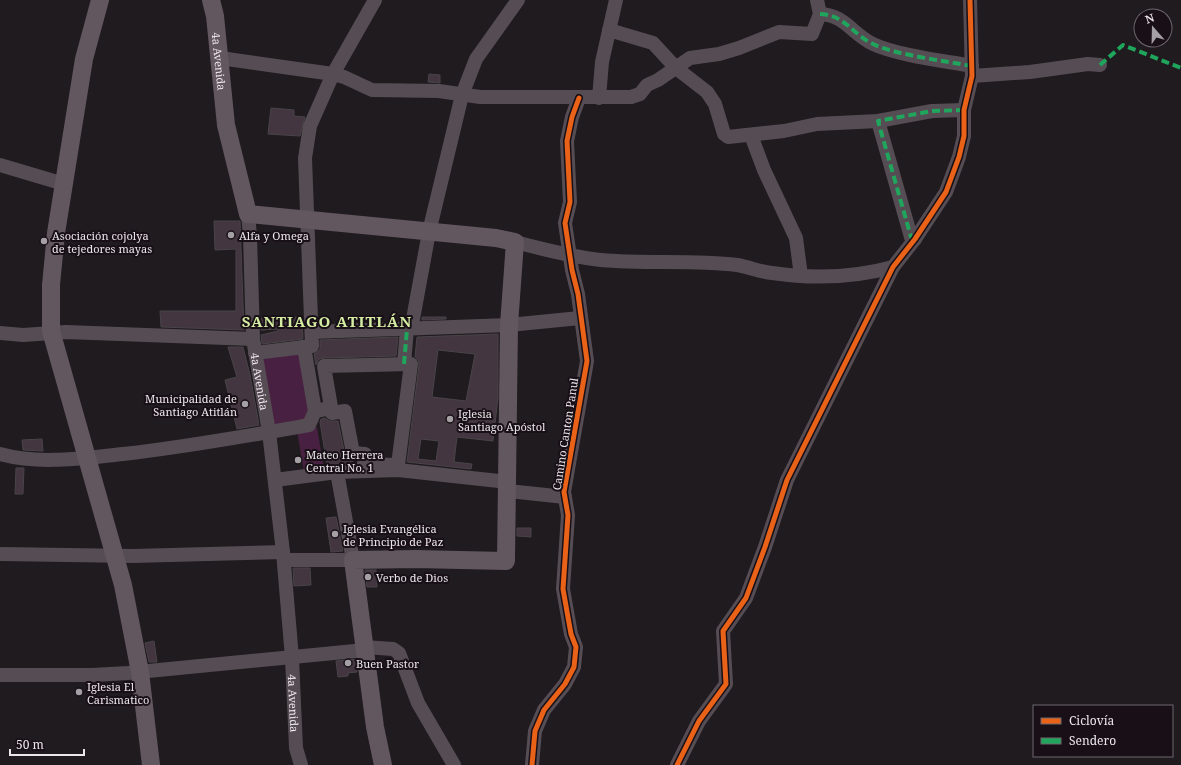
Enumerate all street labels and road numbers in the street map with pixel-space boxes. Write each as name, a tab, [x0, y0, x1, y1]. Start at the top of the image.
street label: 4a Avenida	[209, 32, 230, 91]
street label: 4a Avenida	[248, 351, 273, 411]
street label: Camino Canton Panul	[549, 376, 581, 491]
street label: 4a Avenida	[285, 674, 303, 733]

